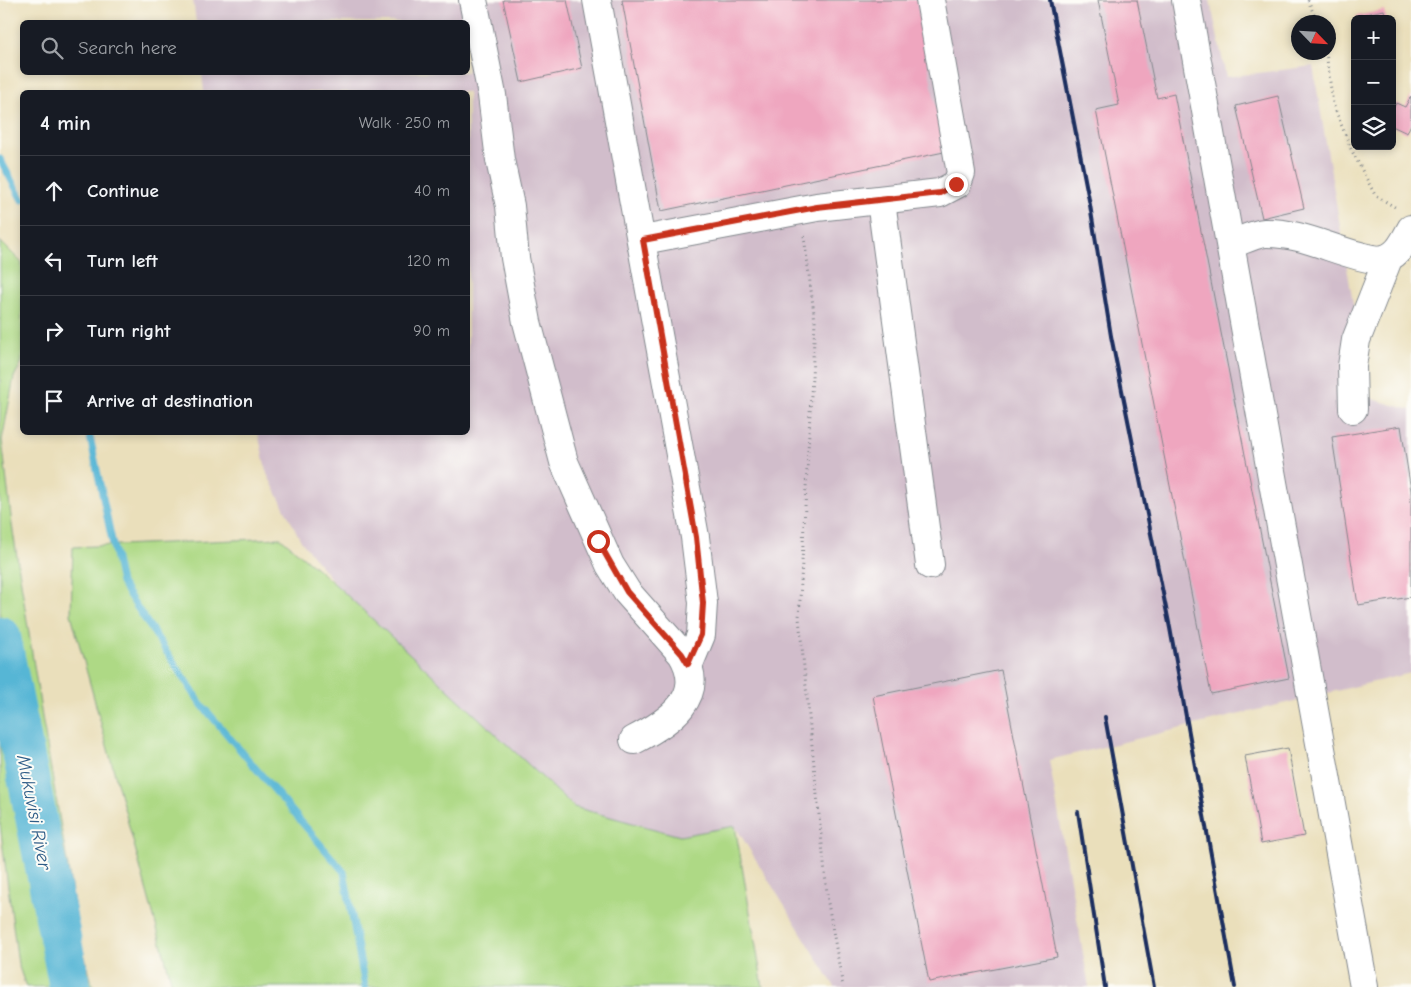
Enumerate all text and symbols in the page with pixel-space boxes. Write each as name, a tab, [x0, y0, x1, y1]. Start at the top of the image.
north arrow	[1291, 15, 1336, 60]
map controls	[1351, 15, 1396, 150]
button: +	[1351, 15, 1396, 60]
search box	[20, 20, 470, 75]
icon: search	[38, 34, 66, 62]
text: Search here	[78, 37, 177, 59]
button: −	[1351, 60, 1396, 105]
button: layers	[1351, 105, 1396, 150]
text: 4 min	[40, 111, 91, 135]
text: Walk · 250 m	[359, 114, 450, 132]
route end	[945, 173, 968, 196]
icon: ahead	[40, 177, 68, 205]
text: Continue	[87, 180, 159, 202]
text: 40 m	[414, 182, 450, 200]
icon: left	[40, 247, 68, 275]
text: Turn left	[87, 250, 158, 272]
text: 120 m	[407, 252, 450, 270]
icon: right	[40, 317, 68, 345]
text: Turn right	[87, 320, 171, 342]
text: 90 m	[413, 322, 450, 340]
icon: arrive	[40, 387, 68, 415]
text: Arrive at destination	[87, 390, 253, 412]
route start	[587, 530, 610, 553]
water label: Mukuvisi River	[12, 752, 56, 873]

